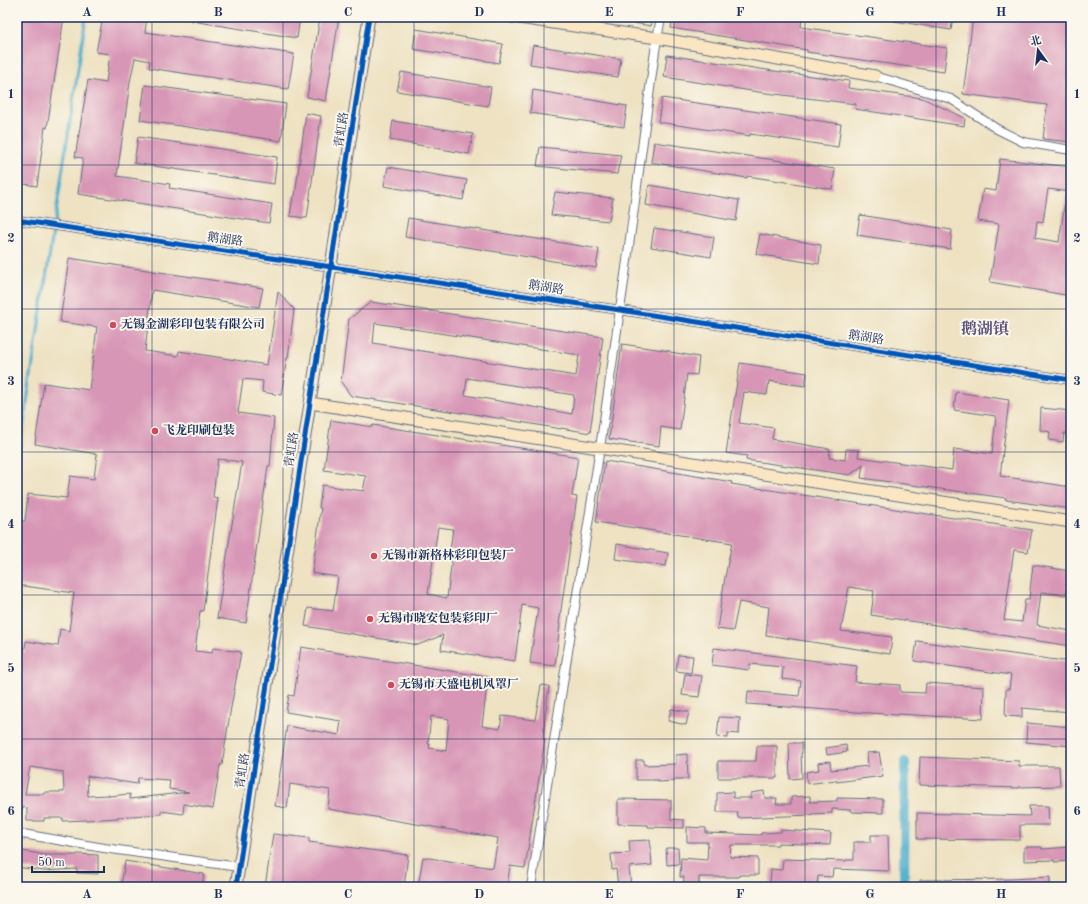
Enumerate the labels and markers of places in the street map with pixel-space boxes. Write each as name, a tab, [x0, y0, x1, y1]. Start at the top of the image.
place label: 无锡金湖彩印包装有限公司	[121, 317, 265, 331]
marker: 无锡金湖彩印包装有限公司	[108, 320, 118, 330]
place label: 飞龙印刷包装	[163, 423, 235, 437]
marker: 飞龙印刷包装	[150, 426, 160, 436]
place label: 无锡市新格林彩印包装厂	[382, 548, 514, 562]
marker: 无锡市新格林彩印包装厂	[369, 551, 379, 561]
place label: 无锡市晓安包装彩印厂	[378, 611, 498, 625]
marker: 无锡市晓安包装彩印厂	[365, 614, 375, 624]
place label: 无锡市天盛电机风罩厂	[399, 677, 519, 691]
marker: 无锡市天盛电机风罩厂	[386, 680, 396, 690]

